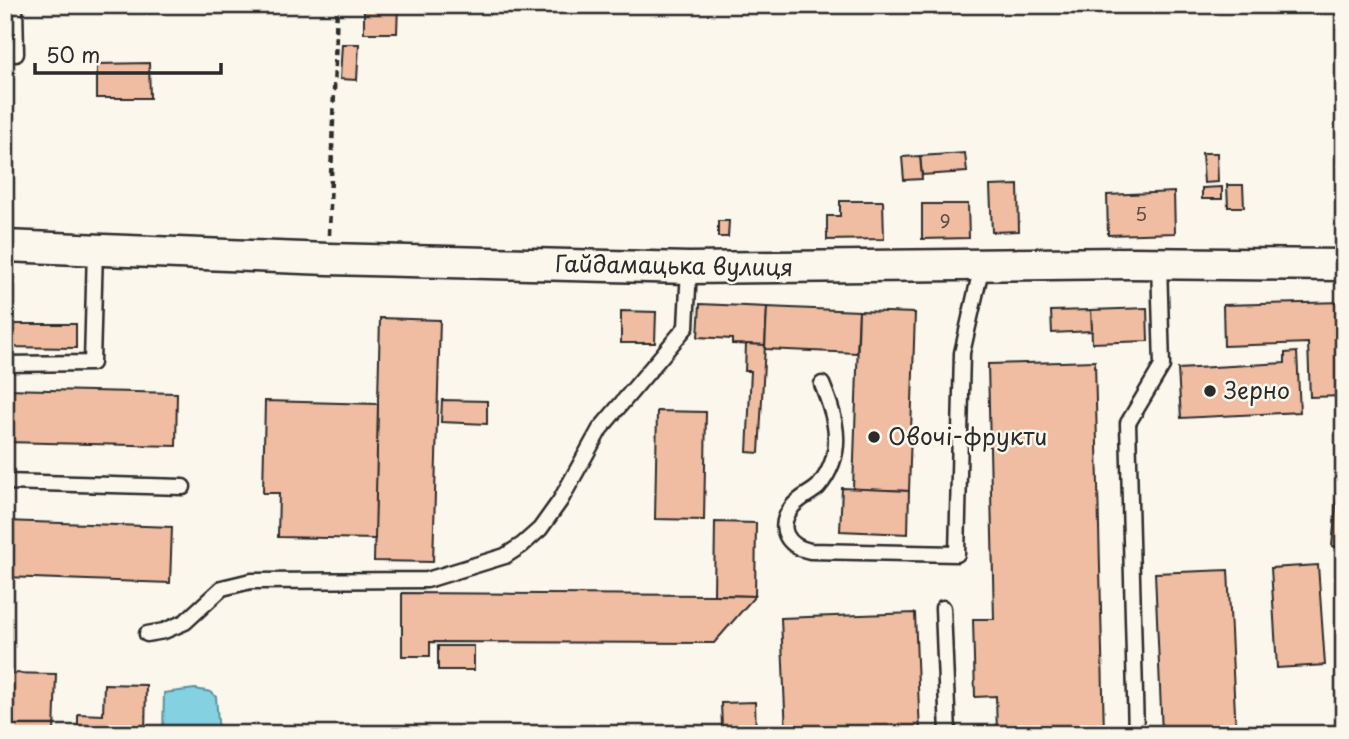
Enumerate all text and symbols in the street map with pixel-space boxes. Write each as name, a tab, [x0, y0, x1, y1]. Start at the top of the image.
scale bar	[35, 32, 220, 76]
text: 50 m	[46, 38, 100, 70]
house number: 5	[1135, 199, 1147, 227]
house number: 9	[939, 206, 951, 234]
street label: Гайдамацька вулиця	[555, 245, 793, 284]
place label: Зерно	[1224, 372, 1290, 407]
marker: Зерно	[1202, 383, 1218, 399]
place label: Овочі-фрукти	[888, 418, 1047, 453]
marker: Овочі-фрукти	[866, 429, 882, 445]

